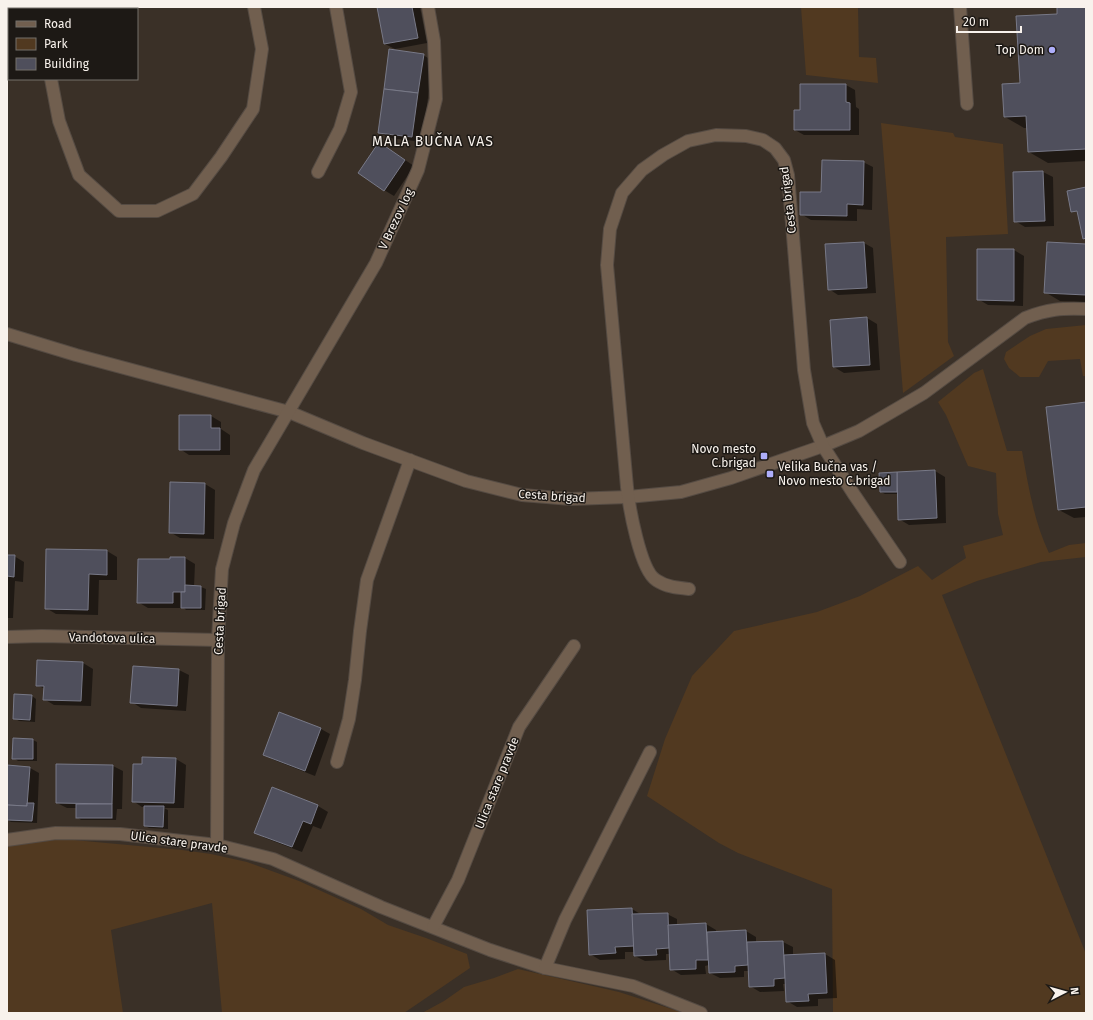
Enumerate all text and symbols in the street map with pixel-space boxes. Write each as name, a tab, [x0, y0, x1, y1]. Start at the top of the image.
legend	[8, 8, 138, 80]
scale bar	[957, 8, 1021, 34]
text: 20 m	[963, 15, 989, 29]
text: Road	[44, 17, 72, 31]
text: Park	[44, 37, 68, 51]
place label: Top Dom	[996, 43, 1044, 57]
marker: Top Dom	[1047, 45, 1057, 55]
text: Building	[44, 57, 90, 71]
district label: MALA BUČNA VAS	[372, 132, 494, 150]
street label: Cesta brigad	[777, 166, 799, 234]
street label: V Brezov log	[376, 186, 417, 252]
place label: Novo mesto C.brigad	[691, 442, 756, 470]
marker: Novo mesto C.brigad	[759, 451, 769, 461]
place label: Velika Bučna vas / Novo mesto C.brigad	[778, 460, 890, 488]
marker: Velika Bučna vas / Novo mesto C.brigad	[765, 469, 775, 479]
street label: Cesta brigad	[518, 487, 586, 505]
street label: Cesta brigad	[211, 587, 229, 655]
street label: Vandotova ulica	[69, 630, 155, 646]
street label: Ulica stare pravde	[472, 735, 522, 831]
street label: Ulica stare pravde	[130, 828, 228, 856]
north arrow	[1045, 972, 1085, 1012]
text: N	[1068, 987, 1081, 995]

